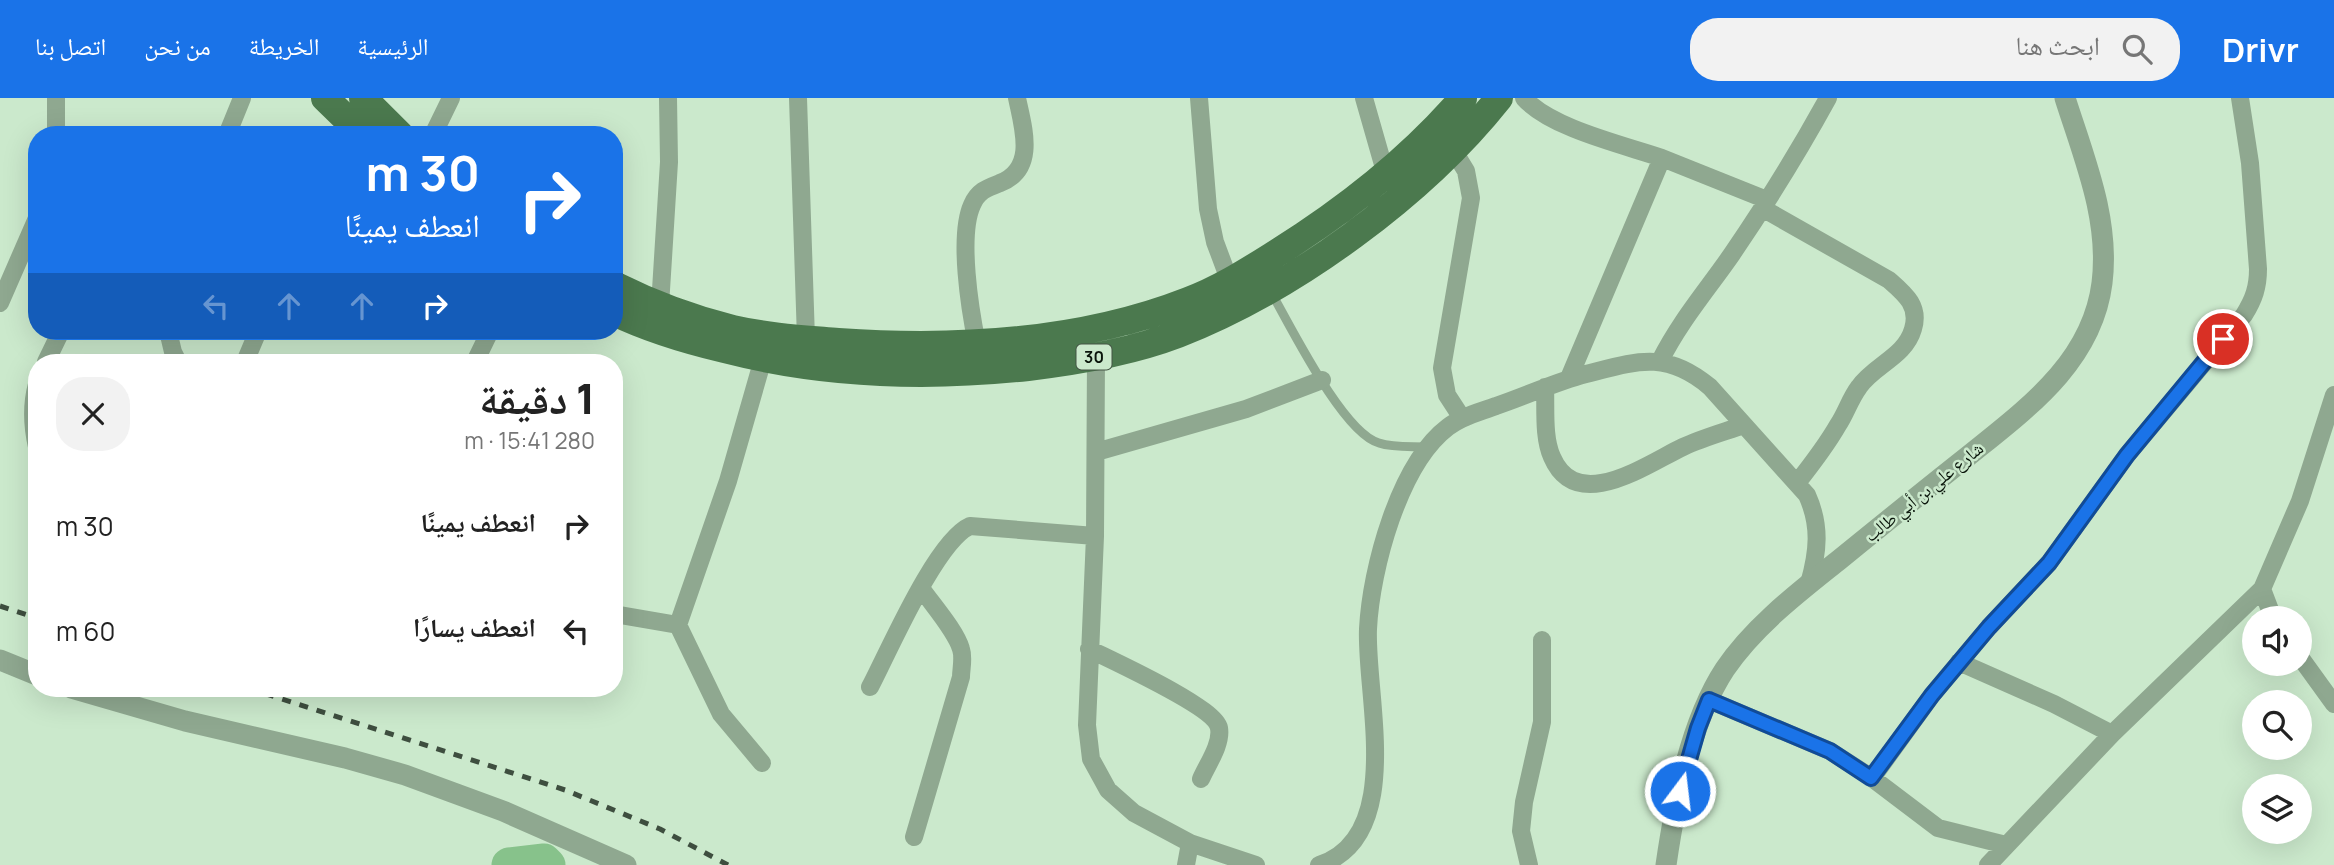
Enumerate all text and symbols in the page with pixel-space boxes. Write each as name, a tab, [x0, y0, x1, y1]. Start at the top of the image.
search box	[1690, 18, 2180, 81]
text: ابحث هنا	[2016, 27, 2100, 63]
text: Drivr	[2222, 27, 2299, 72]
text: اتصل بنا	[35, 29, 106, 62]
text: من نحن	[144, 29, 211, 62]
text: الخريطة	[249, 29, 319, 62]
text: الرئيسية	[357, 29, 429, 62]
icon: search	[2118, 30, 2156, 68]
text: 30 m	[365, 139, 480, 206]
icon: right	[504, 154, 595, 245]
text: انعطف يمينًا	[345, 203, 480, 247]
icon: left	[197, 287, 235, 325]
icon: ahead	[270, 287, 308, 325]
icon: ahead	[343, 287, 381, 325]
icon: right	[416, 287, 454, 325]
pin	[2193, 309, 2253, 369]
icon: arrive	[2204, 320, 2242, 358]
road number: 30	[1076, 344, 1112, 370]
text: 1 دقيقة	[479, 369, 595, 427]
button: close	[56, 377, 130, 451]
text: 280 m · 15:41	[464, 424, 595, 456]
street label: شارع علي بن أبي طالب	[1859, 436, 1990, 549]
text: انعطف يمينًا	[421, 504, 536, 540]
icon: right	[557, 507, 595, 545]
text: 30 m	[56, 508, 114, 544]
map controls	[2242, 606, 2312, 844]
button: sound	[2242, 606, 2312, 676]
text: انعطف يسارًا	[413, 609, 536, 645]
icon: left	[557, 612, 595, 650]
text: 60 m	[56, 613, 115, 649]
button: search	[2242, 690, 2312, 760]
position arrow	[1643, 754, 1717, 828]
button: layers	[2242, 774, 2312, 844]

